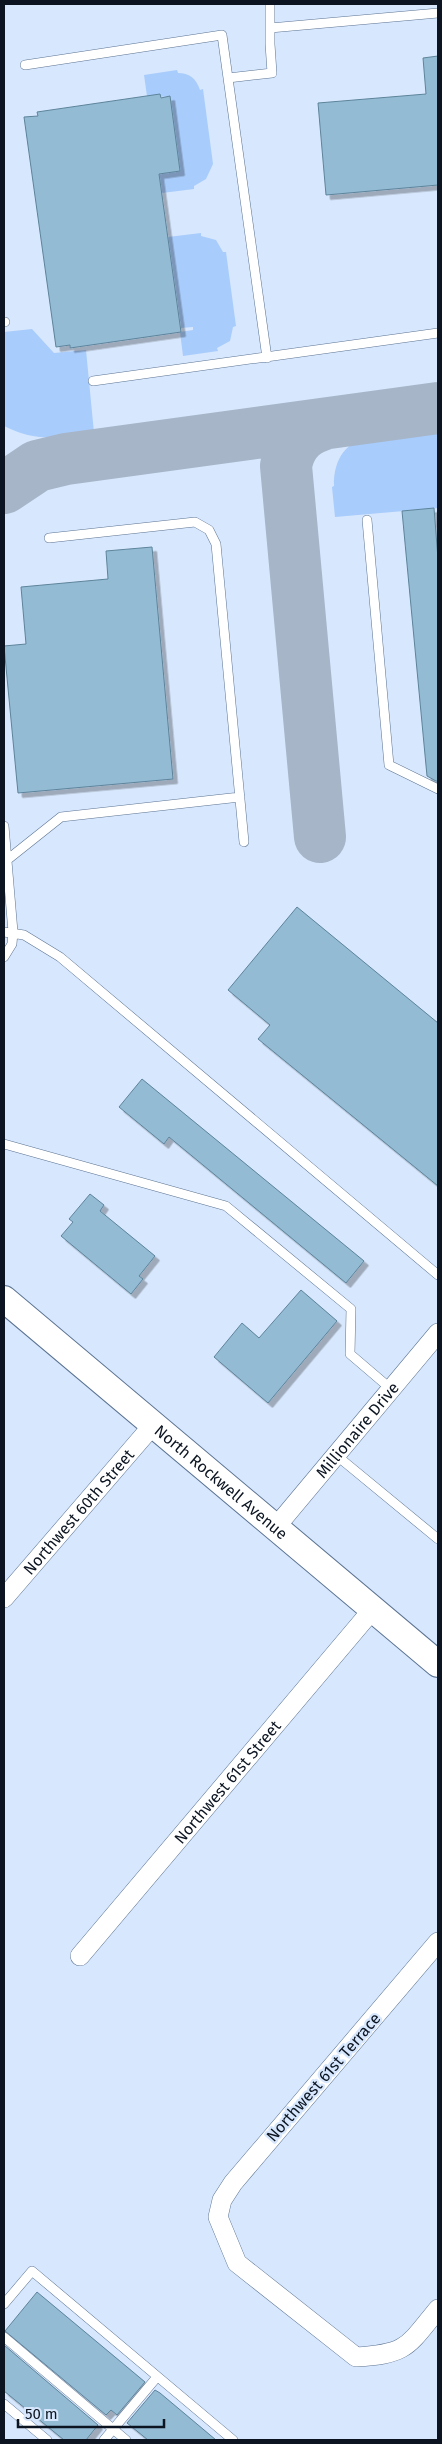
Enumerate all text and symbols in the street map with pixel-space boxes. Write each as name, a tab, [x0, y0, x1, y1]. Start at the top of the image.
street label: Millionaire Drive	[312, 1378, 403, 1482]
street label: North Rockwell Avenue	[151, 1421, 291, 1543]
street label: Northwest 60th Street	[19, 1445, 138, 1579]
street label: Northwest 61st Street	[170, 1717, 285, 1847]
street label: Northwest 61st Terrace	[262, 2009, 384, 2145]
scale bar	[18, 2396, 164, 2428]
text: 50 m	[25, 2405, 58, 2423]

